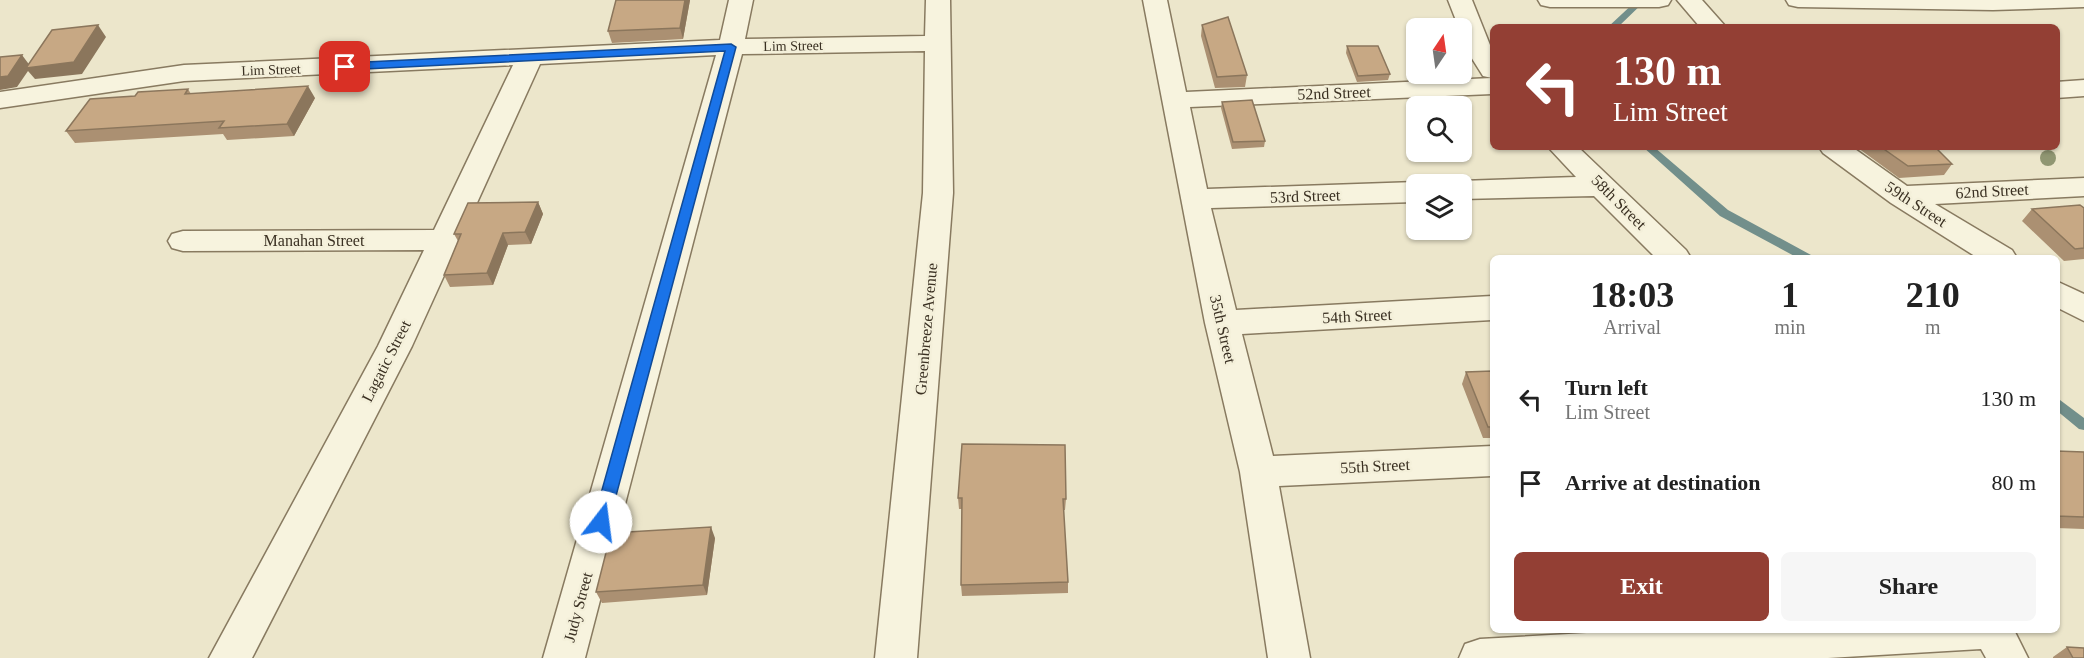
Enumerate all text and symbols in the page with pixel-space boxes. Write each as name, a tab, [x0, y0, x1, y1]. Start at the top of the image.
north arrow	[1406, 18, 1472, 84]
map controls	[1406, 18, 1472, 240]
street label: Lim Street	[763, 38, 823, 54]
pin	[319, 41, 370, 92]
icon: left	[1514, 48, 1592, 126]
text: 130 m	[1613, 48, 1722, 94]
icon: arrive	[328, 50, 361, 83]
street label: Lim Street	[241, 61, 301, 79]
street label: 52nd Street	[1297, 83, 1371, 103]
button: search	[1406, 96, 1472, 162]
text: Lim Street	[1613, 97, 1728, 127]
street label: 58th Street	[1588, 171, 1650, 233]
button: layers	[1406, 174, 1472, 240]
street label: 59th Street	[1882, 178, 1950, 230]
street label: 62nd Street	[1955, 181, 2030, 201]
street label: 53rd Street	[1269, 186, 1341, 206]
street label: Manahan Street	[264, 232, 365, 249]
street label: Greenbreeze Avenue	[912, 262, 940, 396]
text: 18:03	[1590, 275, 1674, 315]
text: 1	[1781, 275, 1799, 315]
text: 210	[1906, 275, 1960, 315]
street label: 35th Street	[1207, 293, 1239, 365]
street label: 54th Street	[1322, 306, 1393, 326]
text: Arrival	[1603, 316, 1661, 338]
text: min	[1774, 316, 1806, 338]
text: m	[1925, 316, 1941, 338]
street label: Lagatic Street	[358, 317, 415, 405]
text: Turn left	[1565, 375, 1648, 400]
icon: left	[1514, 383, 1547, 416]
text: 130 m	[1980, 386, 2036, 411]
text: Lim Street	[1565, 401, 1650, 423]
street label: 55th Street	[1340, 456, 1411, 476]
icon: arrive	[1514, 467, 1547, 500]
text: Arrive at destination	[1565, 470, 1761, 495]
text: 80 m	[1991, 470, 2036, 495]
position arrow	[569, 490, 633, 554]
button: Exit	[1514, 552, 1769, 621]
button: Share	[1781, 552, 2036, 621]
street label: Judy Street	[561, 570, 597, 644]

